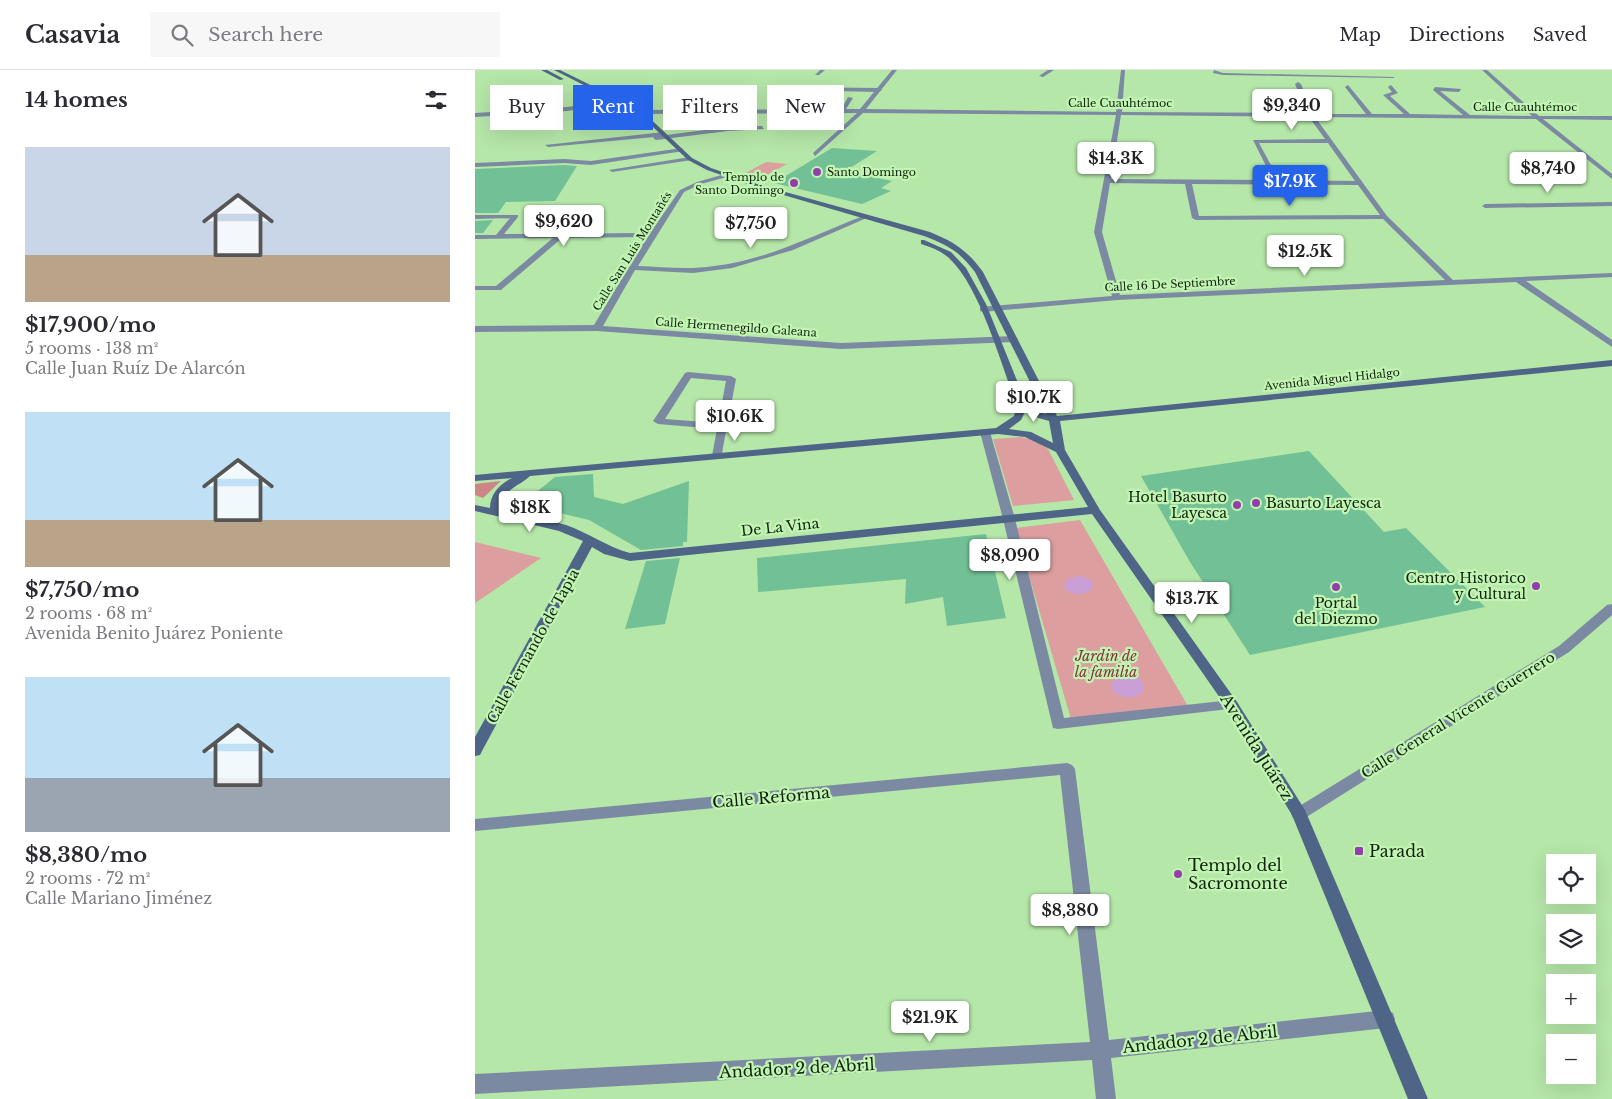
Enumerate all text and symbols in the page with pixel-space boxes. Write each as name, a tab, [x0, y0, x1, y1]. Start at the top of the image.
search box	[150, 12, 500, 57]
text: Casavia	[25, 20, 120, 49]
icon: search	[168, 21, 196, 49]
text: Search here	[208, 23, 323, 46]
text: Map	[1339, 24, 1381, 46]
text: Directions	[1409, 24, 1505, 46]
text: Saved	[1533, 24, 1587, 46]
chip: Buy	[490, 85, 563, 130]
chip: Rent	[573, 85, 653, 130]
chip: Filters	[663, 85, 757, 130]
chip: New	[767, 85, 844, 130]
icon: filters	[422, 86, 450, 114]
text: 14 homes	[25, 87, 128, 113]
pin: $9,340	[1251, 88, 1333, 131]
text: $9,340	[1263, 95, 1321, 115]
street label: Calle Cuauhtémoc	[1068, 96, 1172, 110]
street label: Calle Cuauhtémoc	[1473, 100, 1577, 114]
pin: $14.3K	[1075, 142, 1157, 184]
text: $14.3K	[1088, 148, 1144, 168]
pin: $8,740	[1507, 152, 1589, 194]
text: $8,740	[1520, 158, 1576, 178]
pin: $17.9K	[1249, 164, 1331, 207]
place label: Santo Domingo	[827, 165, 916, 179]
marker: Santo Domingo	[811, 166, 823, 178]
place label: Templo de Santo Domingo	[695, 170, 784, 197]
text: $17.9K	[1264, 171, 1316, 191]
marker: Templo de Santo Domingo	[788, 177, 800, 189]
icon: home	[193, 180, 283, 270]
street label: Calle San Luis Montañés	[589, 189, 675, 313]
pin: $9,620	[523, 204, 605, 247]
pin: $7,750	[710, 206, 792, 249]
text: $9,620	[535, 211, 593, 231]
text: $7,750	[725, 213, 777, 233]
pin: $12.5K	[1264, 234, 1346, 277]
text: $12.5K	[1278, 241, 1332, 261]
street label: Calle 16 De Septiembre	[1104, 274, 1236, 294]
text: $17,900/mo	[25, 312, 156, 338]
street label: Calle Hermenegildo Galeana	[655, 314, 818, 340]
text: 5 rooms · 138 m²	[25, 338, 158, 358]
text: Calle Juan Ruíz De Alarcón	[25, 358, 246, 378]
street label: Avenida Miguel Hidalgo	[1263, 365, 1400, 393]
pin: $10.7K	[993, 380, 1075, 423]
text: $10.7K	[1007, 387, 1061, 407]
pin: $10.6K	[694, 400, 776, 442]
text: $10.6K	[707, 406, 763, 426]
icon: home	[193, 445, 283, 535]
place label: Hotel Basurto Layesca	[1128, 488, 1227, 522]
pin: $18K	[500, 490, 560, 533]
place label: Basurto Layesca	[1266, 494, 1382, 512]
text: $18K	[510, 497, 550, 517]
marker: Basurto Layesca	[1250, 497, 1262, 509]
marker: Hotel Basurto Layesca	[1231, 499, 1243, 511]
street label: De La Vina	[740, 514, 820, 540]
pin: $8,090	[969, 538, 1051, 581]
text: $8,090	[980, 545, 1040, 565]
street label: Calle Fernando de Tapia	[483, 565, 583, 726]
place label: Centro Historico y Cultural	[1405, 569, 1526, 603]
text: $7,750/mo	[25, 577, 139, 603]
marker: Centro Historico y Cultural	[1530, 580, 1542, 592]
marker: Portal del Diezmo	[1330, 581, 1342, 593]
pin: $13.7K	[1151, 582, 1233, 624]
text: $13.7K	[1166, 588, 1218, 608]
place label: Portal del Diezmo	[1294, 594, 1378, 628]
text: 2 rooms · 68 m²	[25, 603, 152, 623]
text: Avenida Benito Juárez Poniente	[25, 623, 283, 643]
park label: Jardin de la familia	[1074, 647, 1137, 681]
street label: Calle General Vicente Guerrero	[1358, 648, 1558, 782]
street label: Avenida Juárez	[1216, 689, 1298, 804]
icon: home	[193, 710, 283, 800]
street label: Calle Reforma	[711, 782, 831, 812]
place label: Parada	[1369, 841, 1425, 861]
text: $8,380/mo	[25, 842, 147, 868]
marker: Parada	[1353, 845, 1365, 857]
map controls	[1546, 854, 1596, 1084]
button: locate	[1546, 854, 1596, 904]
place label: Templo del Sacromonte	[1188, 855, 1288, 893]
text: 2 rooms · 72 m²	[25, 868, 150, 888]
marker: Templo del Sacromonte	[1172, 868, 1184, 880]
text: Calle Mariano Jiménez	[25, 888, 212, 908]
pin: $8,380	[1029, 894, 1111, 936]
text: $8,380	[1041, 900, 1099, 920]
button: layers	[1546, 914, 1596, 964]
button: +	[1546, 974, 1596, 1024]
pin: $21.9K	[889, 1000, 971, 1043]
text: $21.9K	[902, 1007, 958, 1027]
street label: Andador 2 de Abril	[1121, 1021, 1278, 1057]
button: −	[1546, 1034, 1596, 1084]
street label: Andador 2 de Abril	[718, 1054, 875, 1082]

